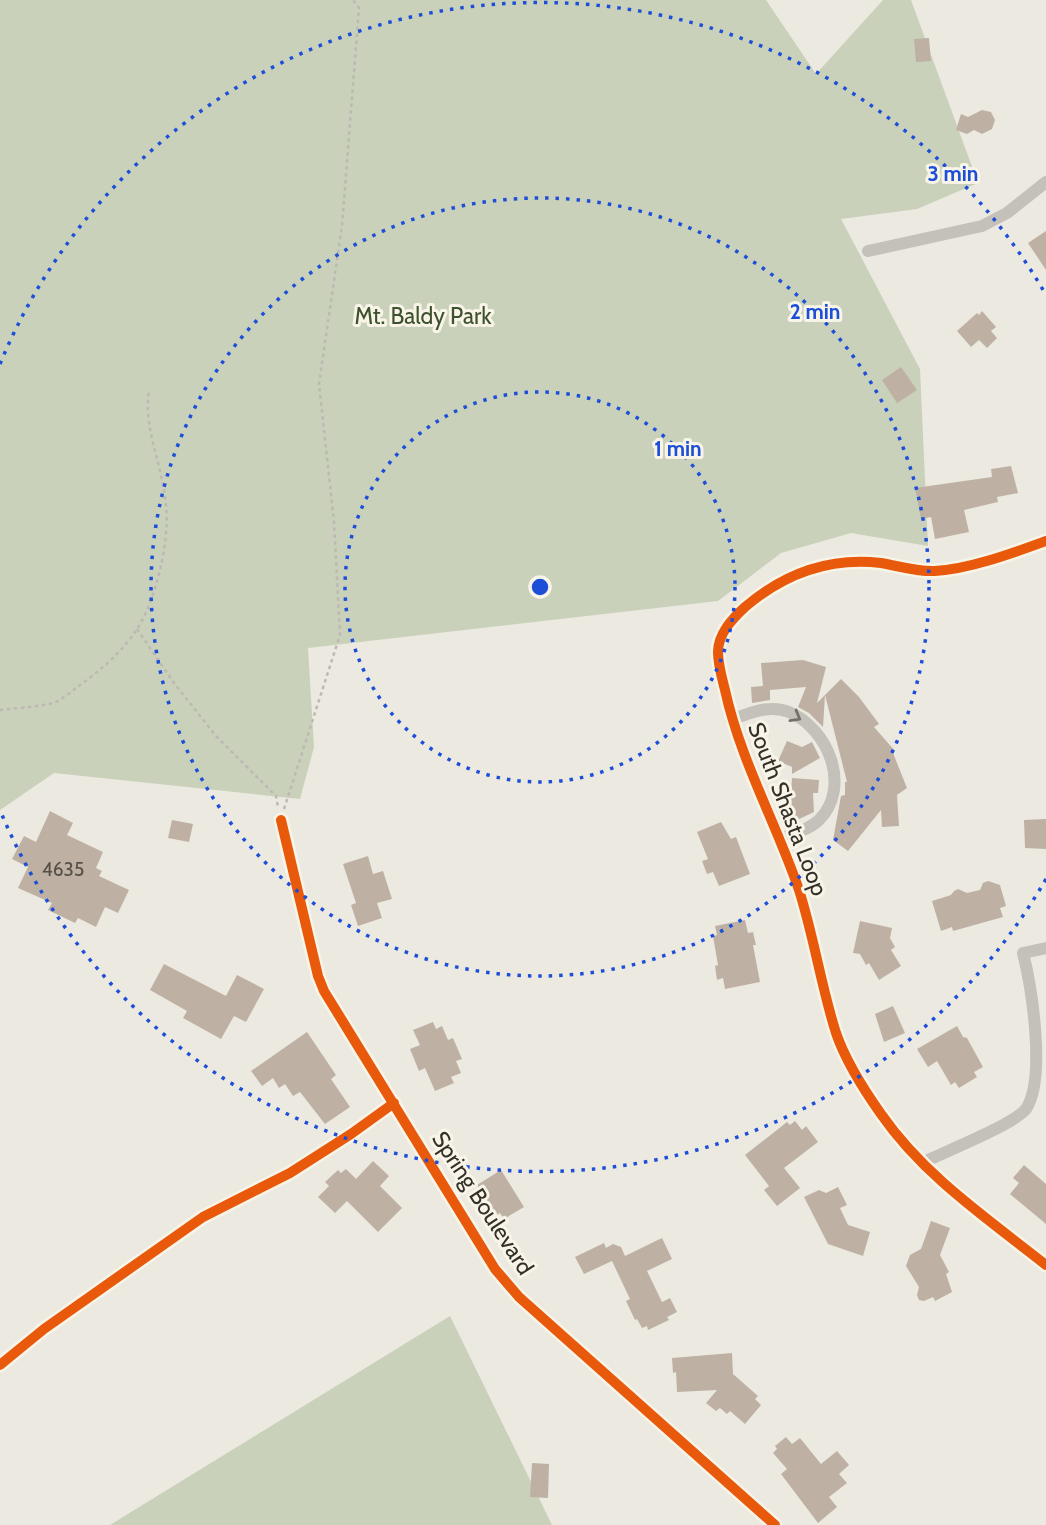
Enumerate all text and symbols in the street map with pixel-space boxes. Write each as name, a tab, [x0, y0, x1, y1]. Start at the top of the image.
text: 3 min	[928, 161, 978, 186]
text: 2 min	[790, 299, 840, 324]
park label: Mt. Baldy Park	[354, 302, 492, 330]
text: 1 min	[654, 436, 702, 461]
centre of rings	[528, 575, 552, 599]
one-way arrow	[788, 709, 801, 722]
street label: South Shasta Loop	[742, 718, 834, 900]
house number: 4635	[42, 858, 84, 881]
street label: Spring Boulevard	[426, 1126, 540, 1280]

